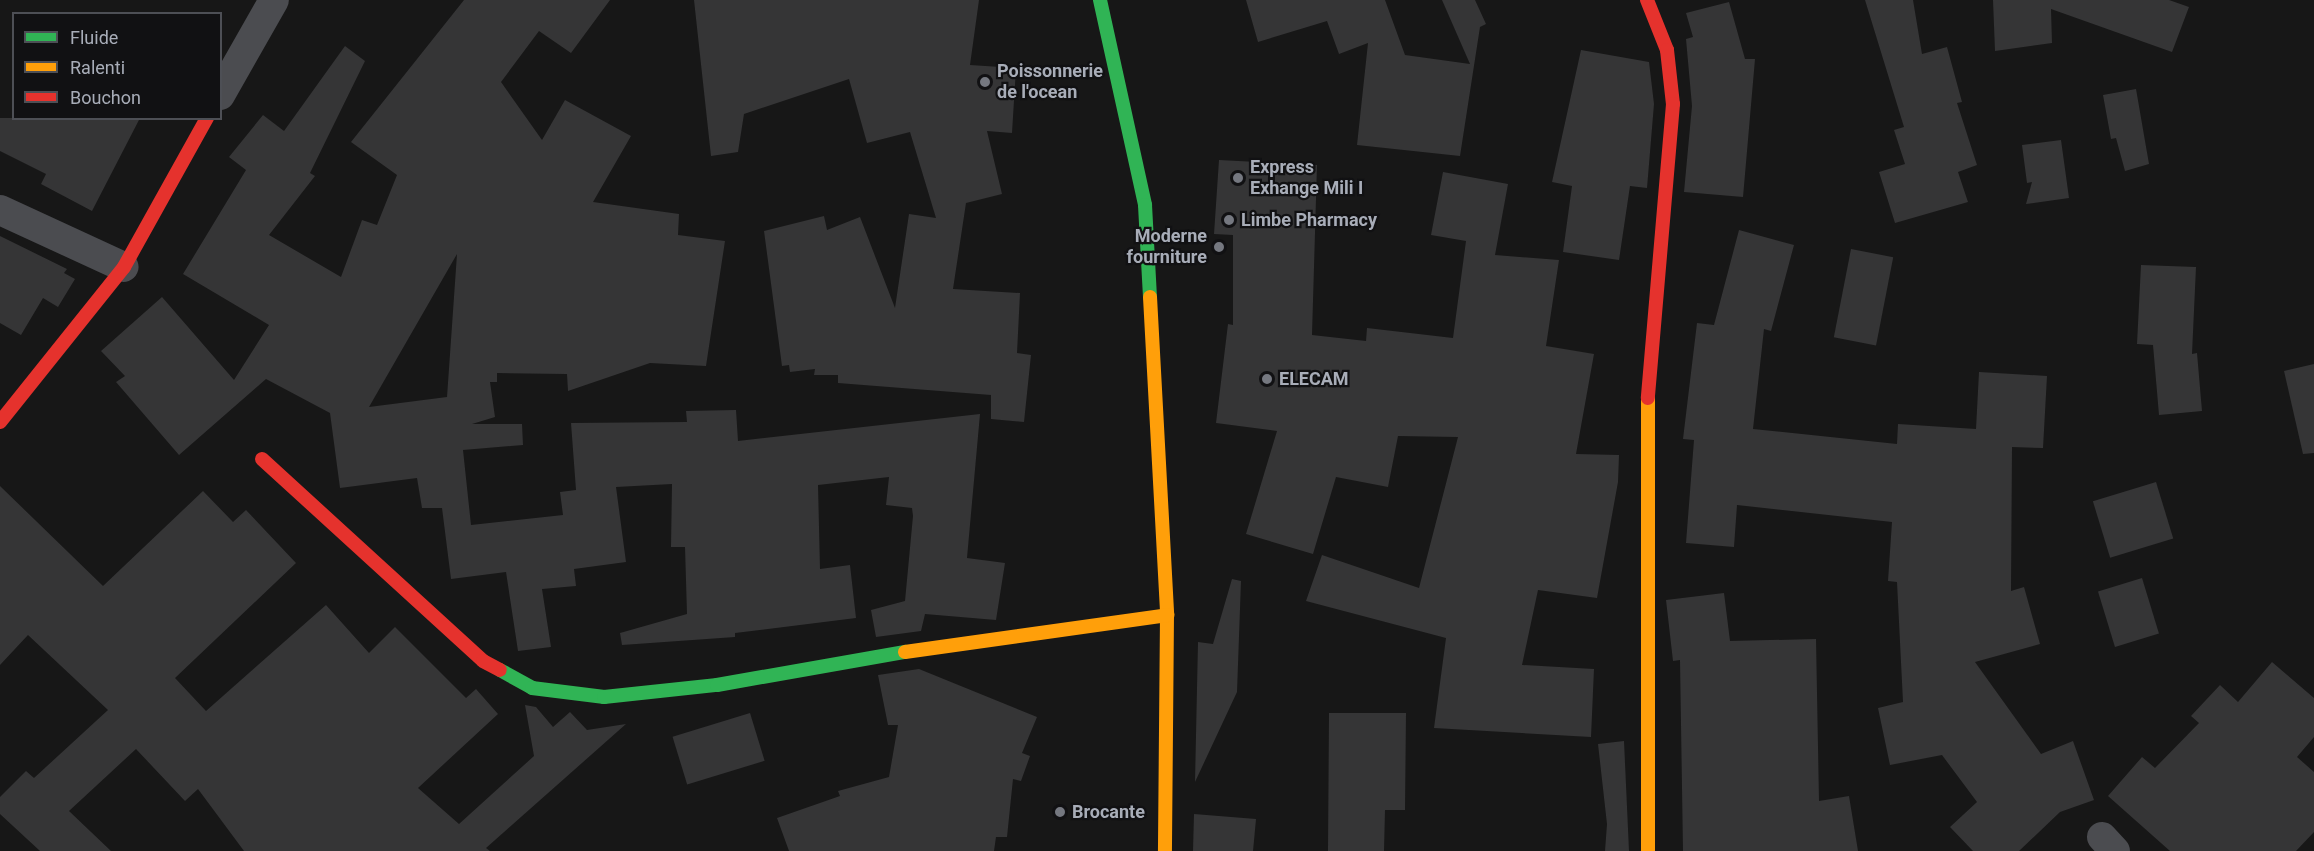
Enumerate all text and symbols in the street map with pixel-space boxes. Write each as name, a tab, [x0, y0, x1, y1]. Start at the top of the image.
legend	[12, 12, 222, 120]
text: Fluide	[70, 27, 118, 48]
text: Ralenti	[70, 57, 125, 78]
place label: Poissonnerie de l'ocean	[997, 61, 1103, 104]
marker: Poissonnerie de l'ocean	[978, 75, 992, 89]
text: Bouchon	[70, 87, 141, 108]
place label: Express Exhange Mili I	[1250, 157, 1363, 200]
marker: Express Exhange Mili I	[1231, 171, 1245, 185]
place label: Limbe Pharmacy	[1241, 209, 1377, 231]
marker: Limbe Pharmacy	[1222, 213, 1236, 227]
place label: Moderne fourniture	[1127, 226, 1207, 268]
marker: Moderne fourniture	[1212, 240, 1226, 254]
place label: ELECAM	[1279, 368, 1349, 390]
marker: ELECAM	[1260, 372, 1274, 386]
place label: Brocante	[1072, 801, 1145, 823]
marker: Brocante	[1053, 805, 1067, 819]

